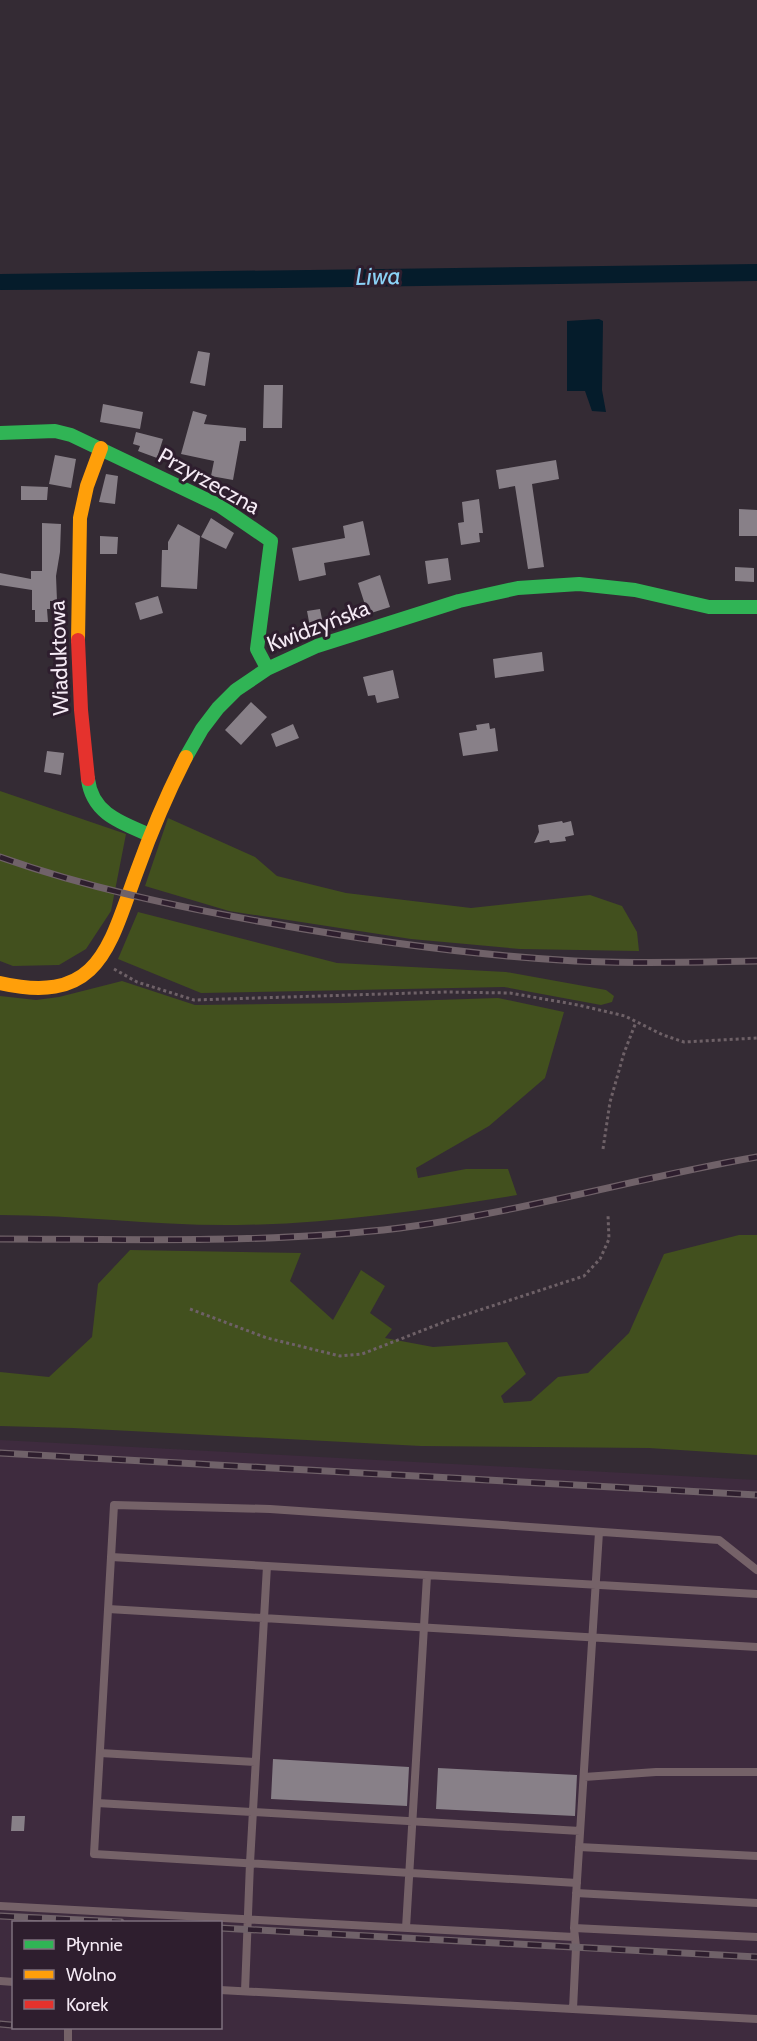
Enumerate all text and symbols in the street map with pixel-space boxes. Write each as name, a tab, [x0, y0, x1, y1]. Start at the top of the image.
water label: Liwa	[355, 261, 401, 291]
street label: Przyrzeczna	[153, 442, 265, 520]
street label: Kwidzyńska	[263, 594, 373, 658]
street label: Wiaduktowa	[43, 599, 75, 716]
legend	[12, 1921, 222, 2029]
text: Płynnie	[66, 1934, 123, 1956]
text: Wolno	[66, 1964, 117, 1986]
text: Korek	[66, 1994, 109, 2016]

